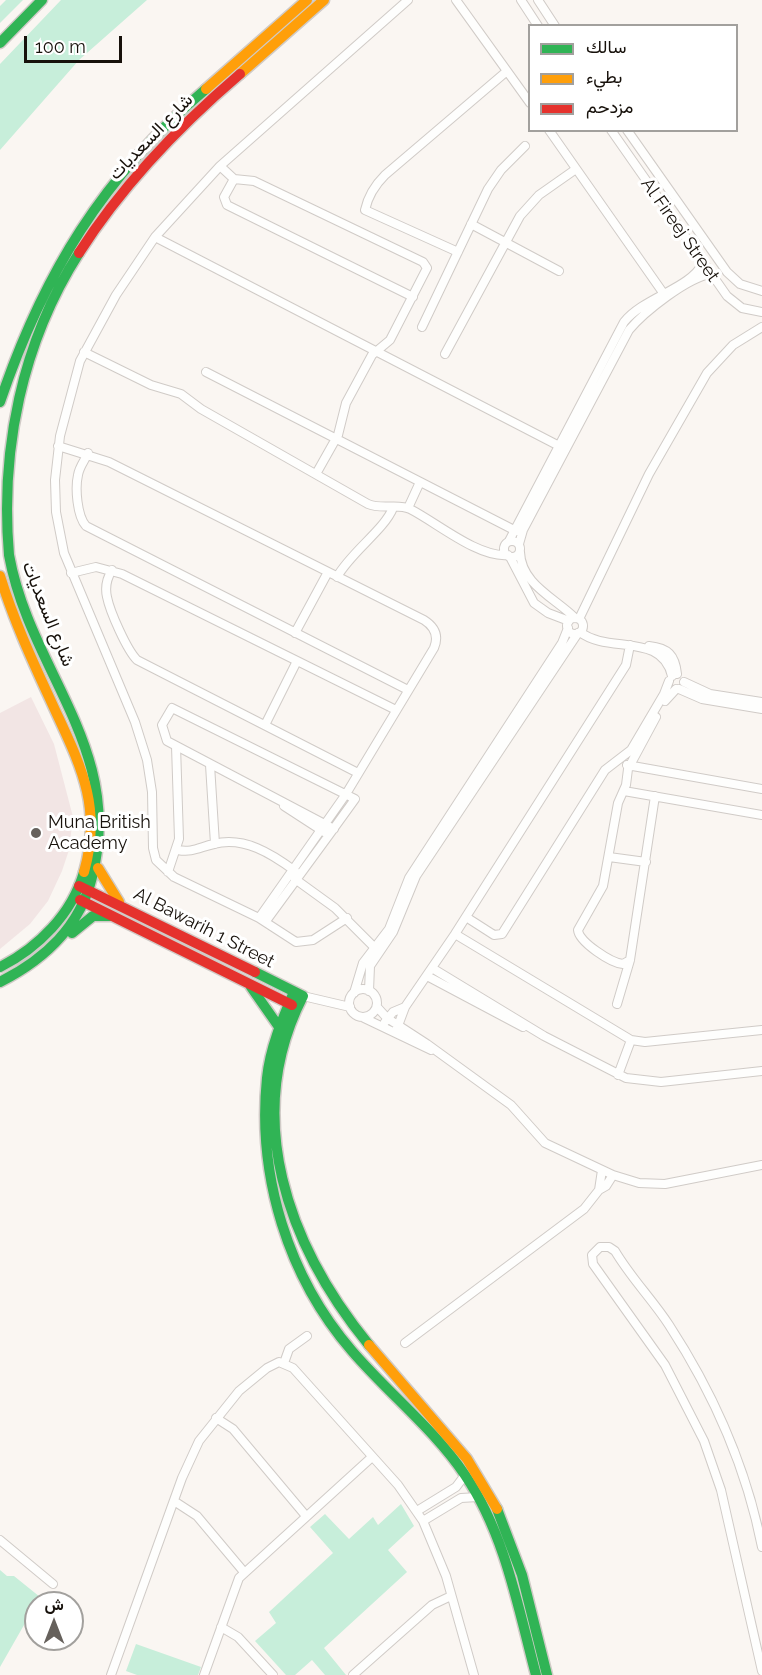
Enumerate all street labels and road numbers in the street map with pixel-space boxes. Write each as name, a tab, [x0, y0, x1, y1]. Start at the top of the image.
street label: شارع السعديات	[105, 89, 197, 185]
street label: Al Fireej Street	[636, 174, 724, 286]
street label: شارع السعديات	[17, 558, 79, 670]
street label: Al Bawarih 1 Street	[130, 883, 278, 973]

